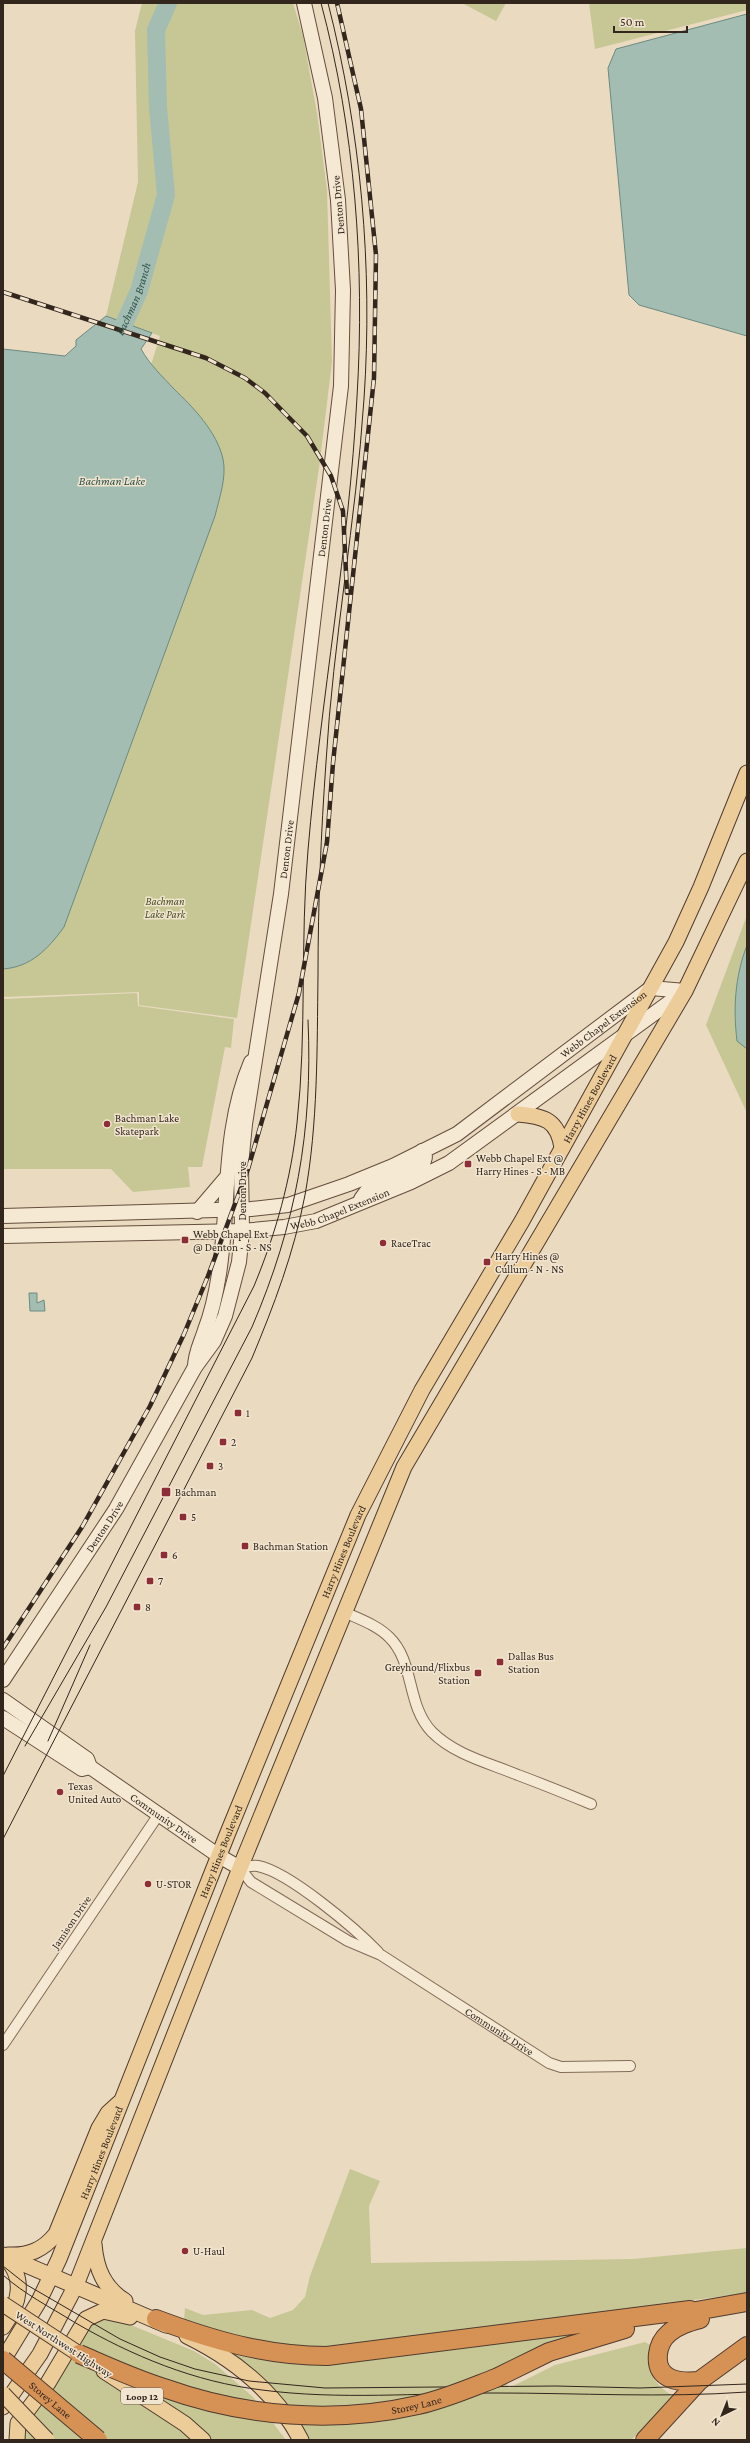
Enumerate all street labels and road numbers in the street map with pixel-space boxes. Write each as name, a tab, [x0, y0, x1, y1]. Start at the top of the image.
street label: Denton Drive	[329, 175, 347, 235]
street label: Denton Drive	[315, 497, 334, 558]
street label: Denton Drive	[277, 819, 296, 879]
street label: Webb Chapel Extension	[558, 988, 649, 1060]
street label: Harry Hines Boulevard	[560, 1052, 619, 1145]
street label: Denton Drive	[236, 1161, 248, 1221]
street label: Webb Chapel Extension	[289, 1186, 391, 1232]
street label: Denton Drive	[83, 1498, 125, 1554]
street label: Harry Hines Boulevard	[319, 1503, 368, 1600]
street label: Community Drive	[128, 1791, 200, 1845]
street label: Harry Hines Boulevard	[197, 1803, 245, 1900]
street label: Jamison Drive	[48, 1893, 94, 1952]
street label: Community Drive	[463, 2005, 536, 2058]
street label: Harry Hines Boulevard	[77, 2104, 125, 2201]
street label: West Northwest Highway	[13, 2308, 115, 2381]
street label: Storey Lane	[27, 2379, 74, 2421]
road number: Loop 12	[121, 2388, 163, 2404]
street label: Storey Lane	[390, 2393, 443, 2416]

